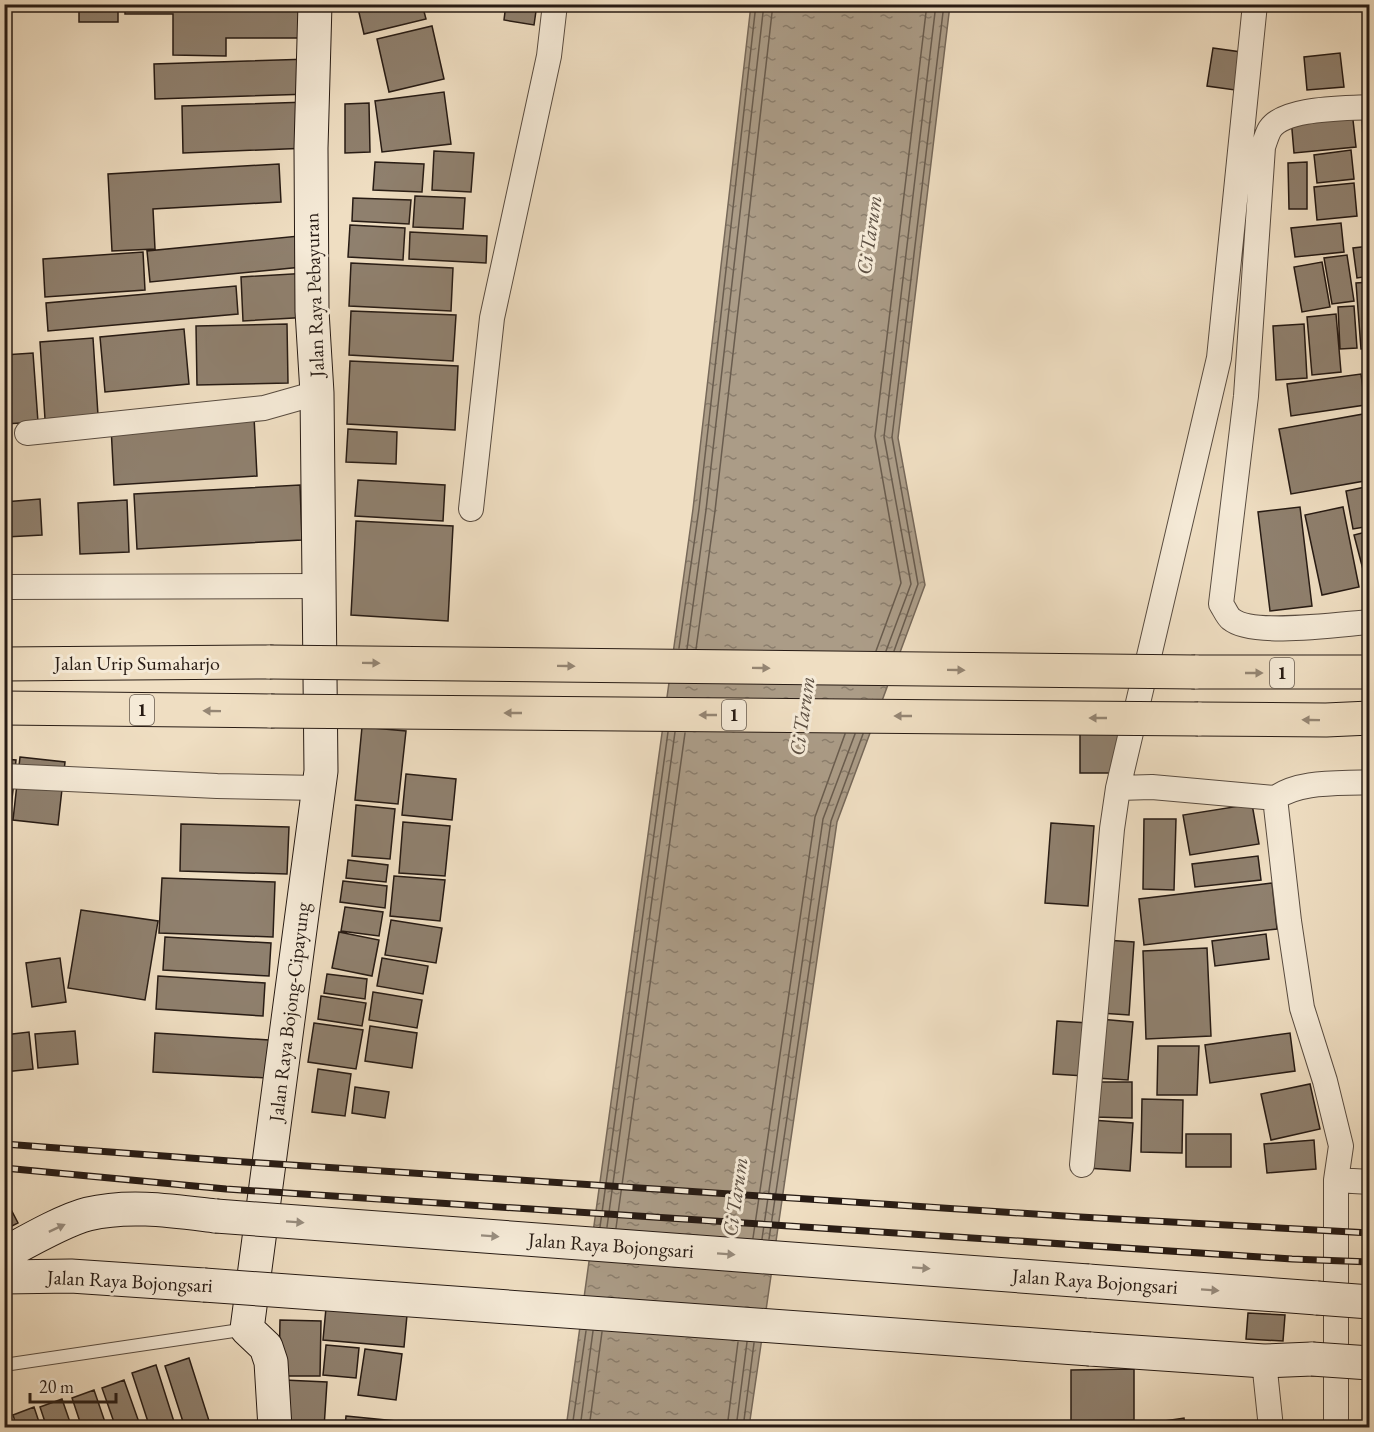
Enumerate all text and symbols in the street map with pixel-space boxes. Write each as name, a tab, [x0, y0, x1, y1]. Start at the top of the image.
water label: Ci Tarum	[850, 194, 887, 276]
street label: Jalan Raya Pebayuran	[298, 212, 330, 380]
street label: Jalan Urip Sumaharjo	[52, 650, 220, 676]
road number: 1	[1270, 658, 1294, 688]
one-way arrow	[361, 659, 380, 668]
one-way arrow	[556, 661, 575, 671]
one-way arrow	[751, 663, 770, 673]
one-way arrow	[946, 665, 965, 675]
one-way arrow	[1244, 668, 1263, 678]
water label: Ci Tarum	[783, 675, 820, 757]
road number: 1	[130, 695, 154, 725]
road number: 1	[722, 700, 746, 730]
one-way arrow	[203, 706, 222, 716]
one-way arrow	[503, 708, 522, 718]
one-way arrow	[698, 710, 717, 720]
one-way arrow	[893, 712, 912, 721]
one-way arrow	[1088, 713, 1107, 723]
one-way arrow	[1302, 715, 1321, 725]
street label: Jalan Raya Bojong-Cipayung	[262, 901, 315, 1125]
water label: Ci Tarum	[716, 1156, 753, 1238]
one-way arrow	[286, 1217, 305, 1227]
one-way arrow	[48, 1223, 65, 1232]
street label: Jalan Raya Bojongsari	[525, 1226, 695, 1264]
one-way arrow	[480, 1232, 499, 1241]
one-way arrow	[717, 1249, 736, 1259]
street label: Jalan Raya Bojongsari	[1009, 1262, 1179, 1300]
street label: Jalan Raya Bojongsari	[44, 1264, 214, 1298]
one-way arrow	[911, 1264, 930, 1273]
one-way arrow	[1200, 1285, 1219, 1295]
scale bar	[30, 1366, 116, 1404]
text: 20 m	[39, 1375, 74, 1398]

